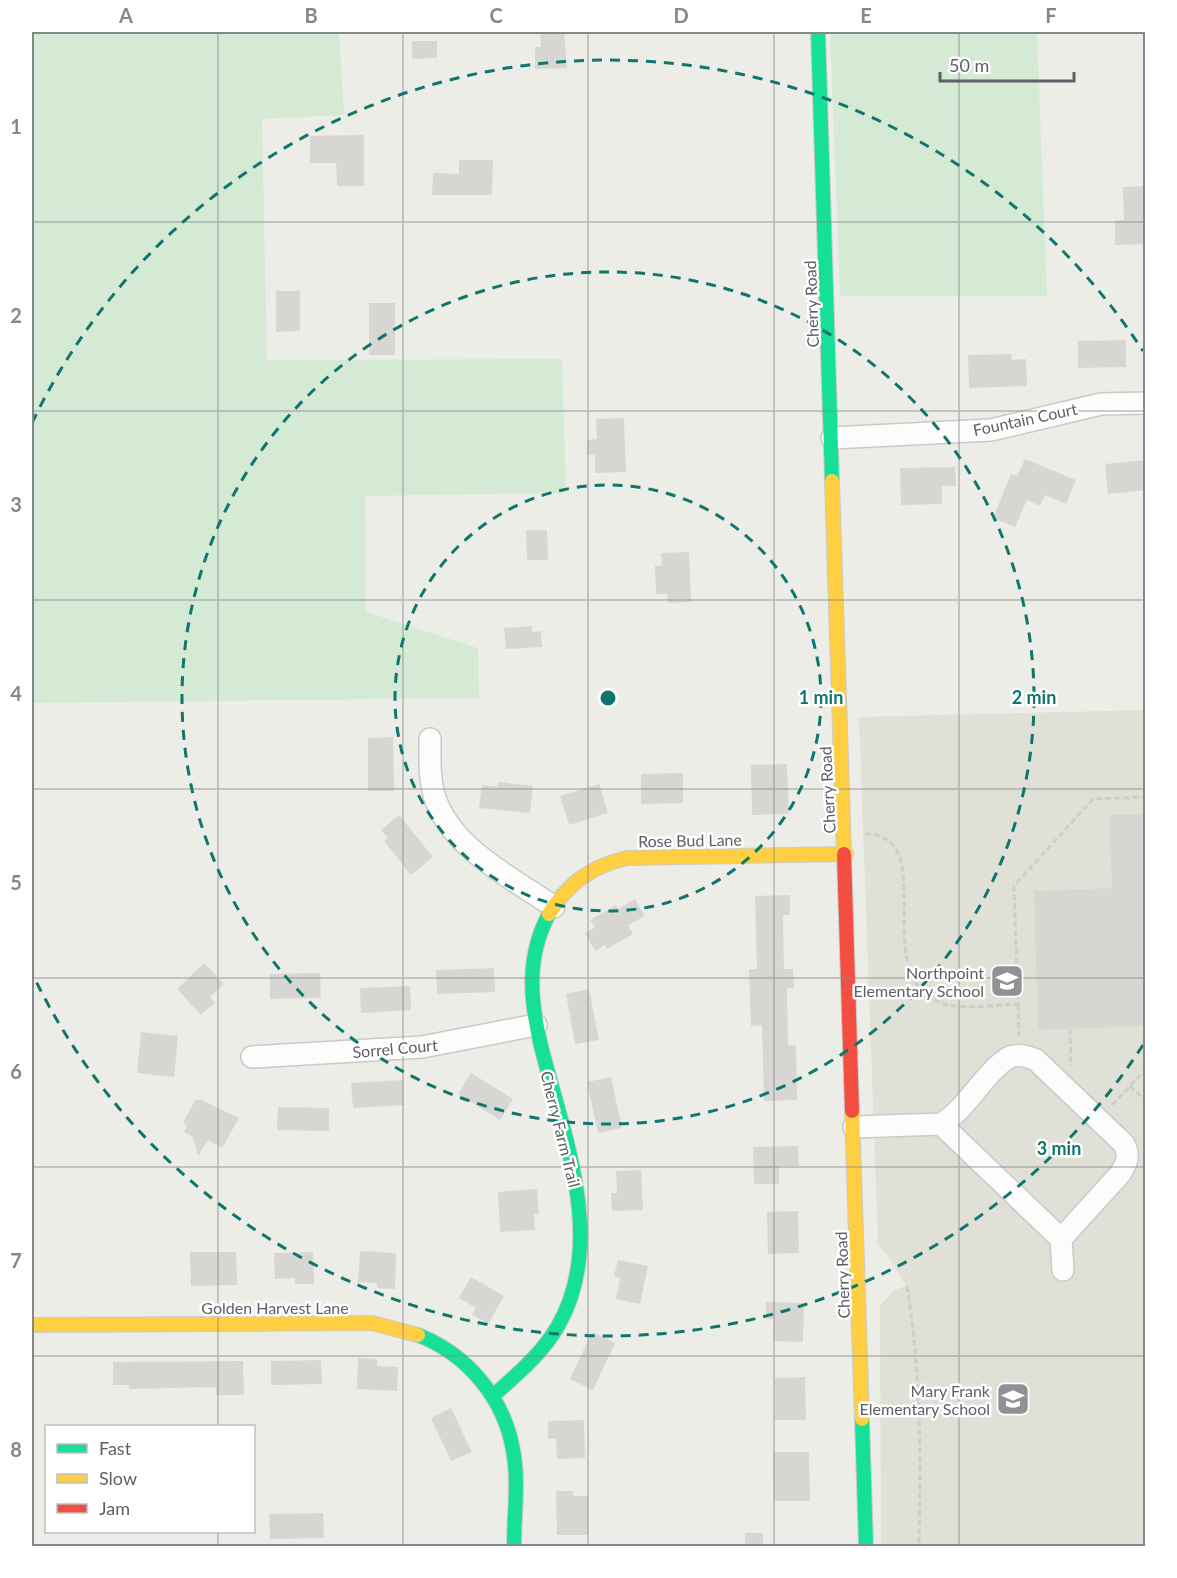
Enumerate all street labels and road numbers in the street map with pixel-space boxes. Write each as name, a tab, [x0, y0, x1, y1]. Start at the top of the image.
street label: Cherry Road	[800, 260, 822, 348]
street label: Fountain Court	[971, 399, 1079, 439]
street label: Cherry Road	[815, 746, 839, 834]
street label: Rose Bud Lane	[638, 830, 742, 850]
street label: Sorrel Court	[352, 1035, 439, 1061]
street label: Cherry Farm Trail	[537, 1069, 585, 1189]
street label: Cherry Road	[831, 1231, 853, 1319]
street label: Golden Harvest Lane	[201, 1298, 349, 1317]

